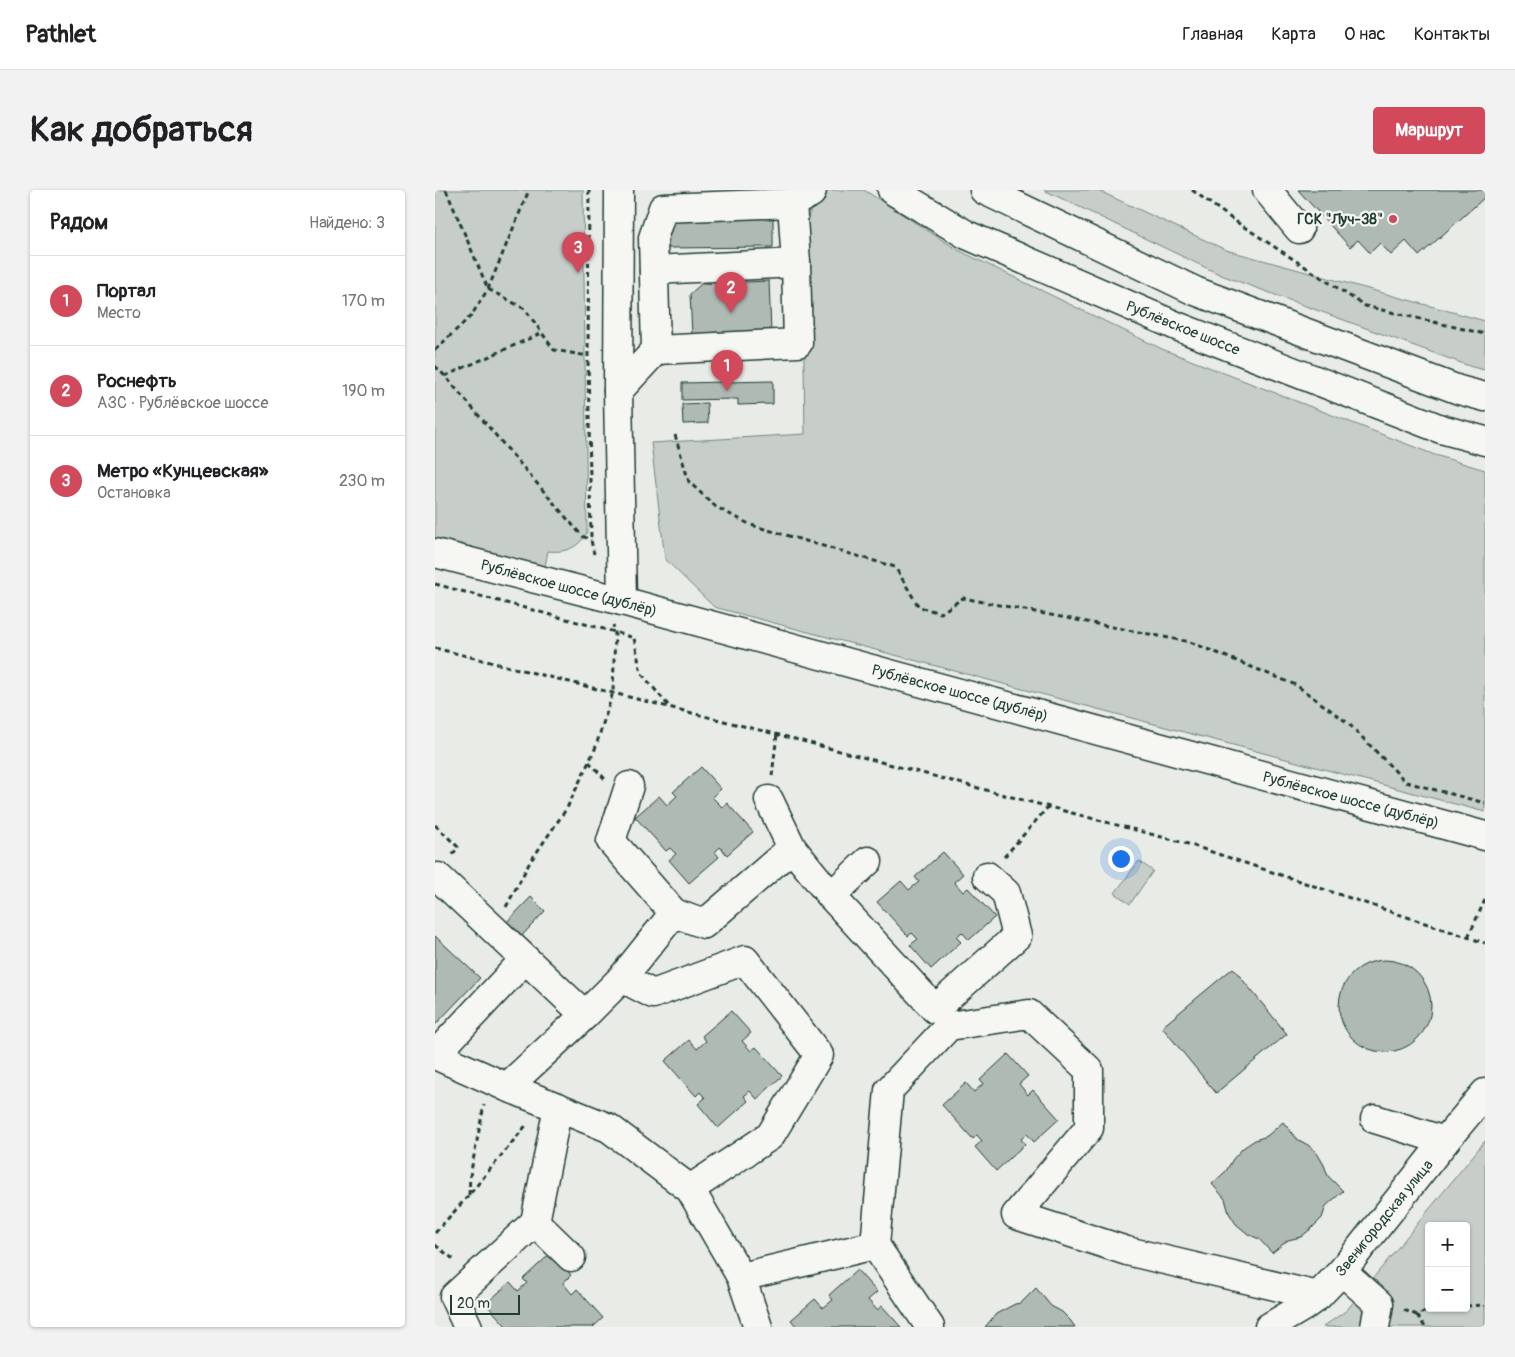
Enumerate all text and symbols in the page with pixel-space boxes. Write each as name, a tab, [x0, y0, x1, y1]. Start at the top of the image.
text: Pathlet	[25, 20, 96, 49]
text: Главная	[1182, 23, 1243, 46]
text: Карта	[1271, 23, 1316, 46]
text: О нас	[1344, 23, 1386, 46]
text: Контакты	[1414, 23, 1490, 46]
button: Маршрут	[1373, 107, 1485, 154]
text: Как добраться	[30, 108, 253, 152]
text: Рядом	[50, 209, 108, 236]
place label: ГСК "Луч-38"	[1297, 210, 1383, 229]
text: Найдено: 3	[309, 213, 385, 233]
marker: ГСК "Луч-38"	[1387, 213, 1399, 225]
pin: 3	[562, 232, 594, 273]
pin: 2	[715, 272, 747, 313]
text: Портал	[97, 279, 156, 303]
text: 1	[63, 291, 69, 311]
text: 170 m	[342, 291, 385, 311]
street label: Рублёвское шоссе	[1123, 297, 1243, 360]
text: Место	[97, 303, 141, 323]
pin: 1	[711, 350, 743, 391]
text: Роснефть	[97, 369, 177, 393]
text: 2	[62, 381, 70, 401]
text: 190 m	[342, 381, 385, 401]
text: АЗС · Рублёвское шоссе	[97, 393, 268, 413]
text: Метро «Кунцевская»	[97, 459, 268, 483]
text: 3	[62, 471, 70, 491]
text: 230 m	[339, 471, 385, 491]
text: Остановка	[97, 483, 171, 503]
street label: Рублёвское шоссе (дублёр)	[479, 556, 659, 621]
street label: Рублёвское шоссе (дублёр)	[870, 661, 1050, 726]
street label: Рублёвское шоссе (дублёр)	[1261, 768, 1441, 833]
your location	[1108, 846, 1134, 872]
street label: Звенигородская улица	[1331, 1156, 1437, 1281]
map controls	[1425, 1222, 1470, 1312]
button: +	[1425, 1222, 1470, 1267]
button: −	[1425, 1267, 1470, 1312]
scale bar	[450, 1292, 520, 1315]
text: 20 m	[457, 1295, 490, 1312]

